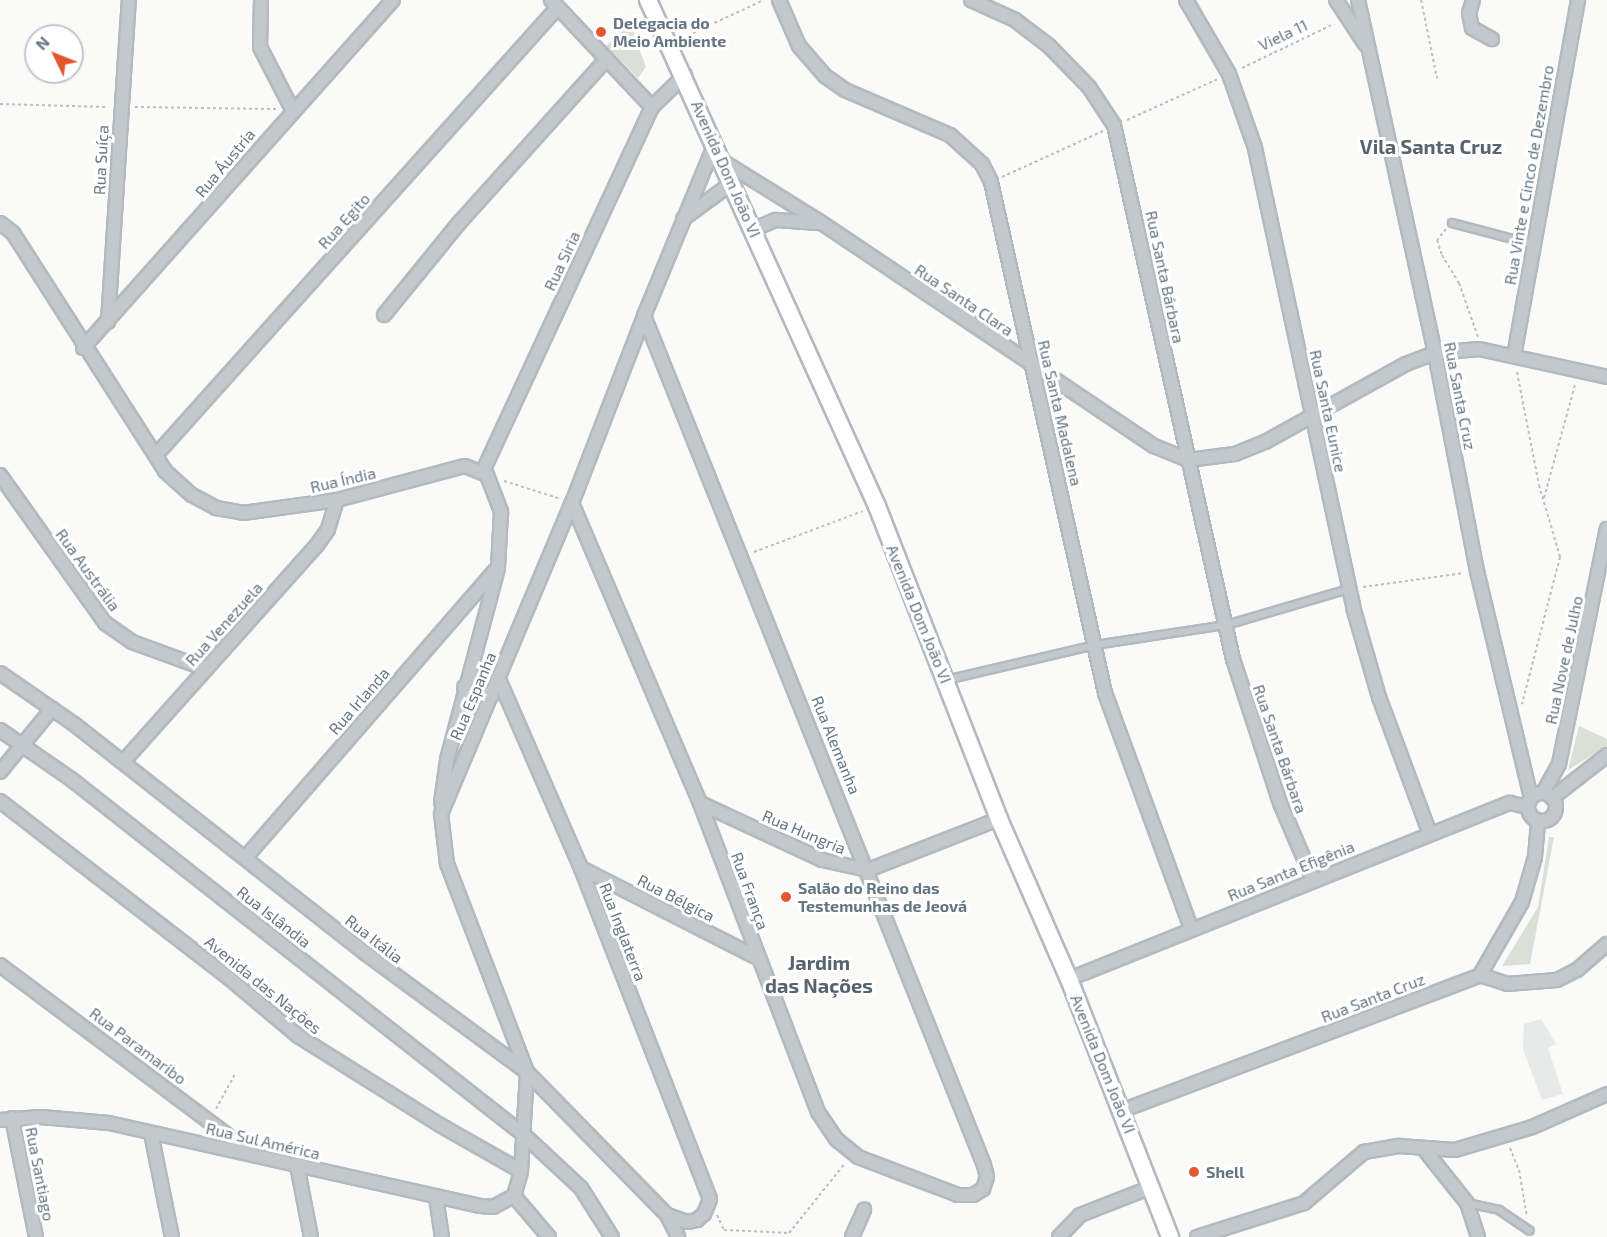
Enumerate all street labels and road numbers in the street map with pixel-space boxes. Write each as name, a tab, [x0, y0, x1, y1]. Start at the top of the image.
street label: Viela 11	[1255, 15, 1311, 55]
street label: Rua Vinte e Cinco de Dezembro	[1500, 63, 1558, 287]
street label: Avenida Dom João VI	[687, 97, 765, 241]
street label: Rua Suíça	[90, 125, 112, 195]
street label: Rua Áustria	[191, 125, 259, 201]
street label: Rua Egito	[314, 189, 374, 253]
street label: Rua Santa Bárbara	[1142, 209, 1188, 345]
street label: Rua Siria	[540, 228, 584, 294]
street label: Rua Santa Clara	[911, 260, 1017, 340]
street label: Rua Santa Madalena	[1034, 338, 1086, 488]
street label: Rua Santa Cruz	[1440, 340, 1480, 452]
street label: Rua Santa Eunice	[1306, 348, 1350, 474]
street label: Rua Índia	[308, 463, 378, 497]
street label: Rua Austrália	[52, 525, 124, 615]
street label: Avenida Dom João VI	[882, 542, 956, 686]
street label: Rua Venezuela	[181, 578, 267, 670]
street label: Rua Nove de Julho	[1541, 594, 1587, 726]
street label: Rua Espanha	[446, 649, 500, 743]
street label: Rua Irlanda	[325, 663, 393, 739]
street label: Rua Santa Bárbara	[1249, 682, 1311, 816]
street label: Rua Alemanha	[807, 693, 865, 797]
street label: Rua Hungria	[759, 806, 849, 858]
street label: Rua Santa Efigênia	[1225, 837, 1357, 905]
street label: Rua França	[727, 850, 773, 932]
street label: Rua Bélgica	[634, 870, 718, 926]
street label: Rua Inglaterra	[595, 880, 651, 984]
street label: Rua Islândia	[233, 882, 315, 952]
street label: Rua Itália	[341, 911, 407, 967]
street label: Avenida das Nações	[201, 932, 325, 1038]
street label: Rua Santa Cruz	[1318, 969, 1428, 1027]
street label: Avenida Dom João VI	[1066, 992, 1140, 1136]
street label: Rua Paramaribo	[86, 1003, 190, 1089]
street label: Rua Sul América	[204, 1118, 322, 1164]
street label: Rua Santiago	[21, 1125, 59, 1223]

